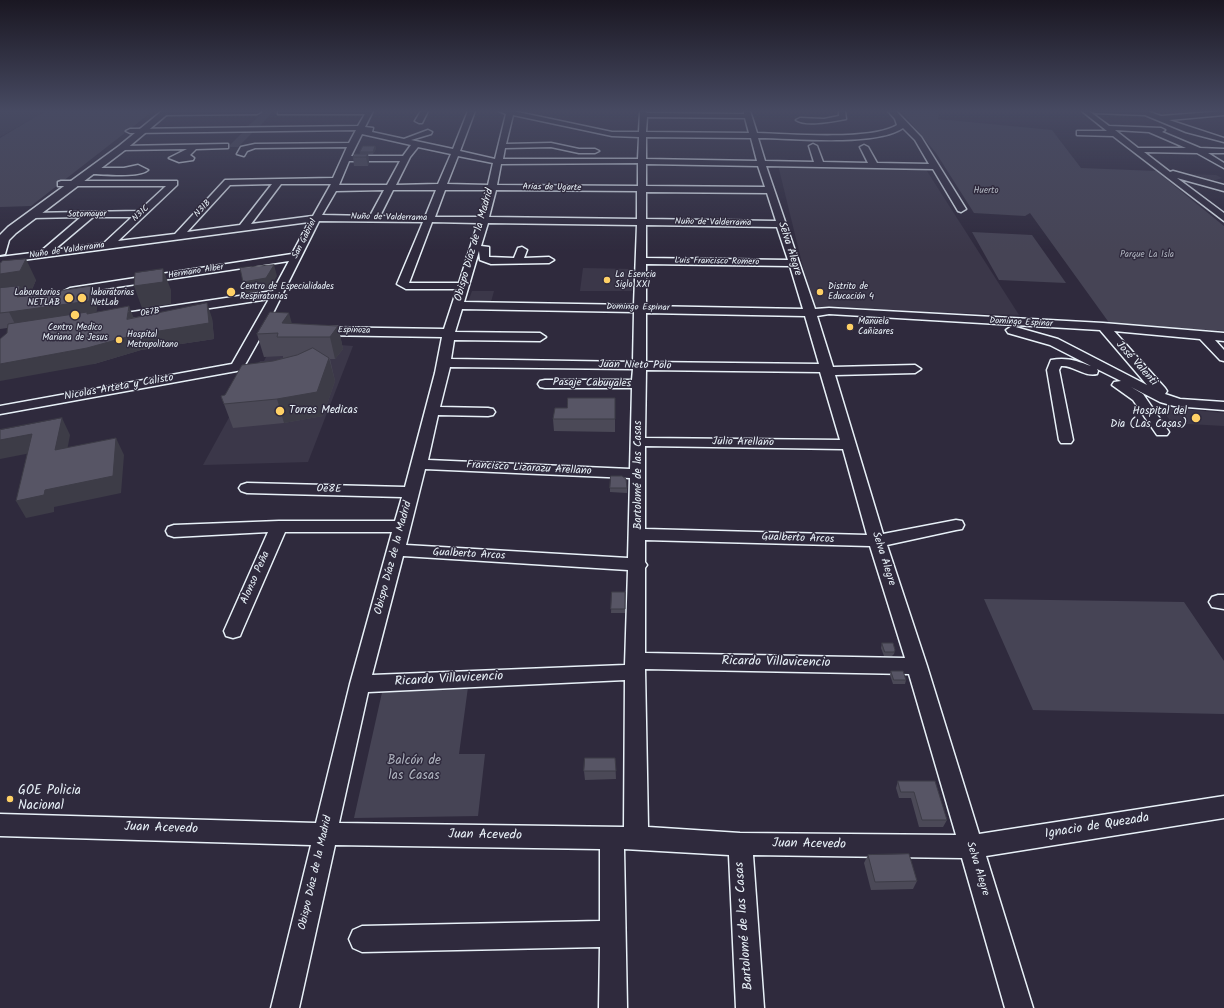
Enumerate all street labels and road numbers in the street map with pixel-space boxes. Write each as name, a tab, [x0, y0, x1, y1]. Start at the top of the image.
street label: Arias de Ugarte	[523, 182, 581, 194]
street label: Obispo Díaz de la Madrid	[453, 187, 497, 303]
street label: N31B	[192, 198, 214, 220]
street label: N31C	[130, 203, 152, 225]
street label: Sotomayor	[67, 209, 107, 221]
street label: Nuño de Valderrama	[351, 212, 427, 224]
street label: San Gabriel	[290, 217, 320, 261]
street label: Nuño de Valderrama	[675, 217, 751, 229]
street label: Selva Alegre	[774, 220, 804, 278]
street label: Nuño de Valderrama	[28, 240, 106, 262]
street label: Luis Francisco Romero	[675, 256, 759, 268]
street label: Hermano Alber	[167, 262, 225, 282]
street label: Domingo Espinar	[606, 302, 670, 314]
street label: Oe7B	[140, 306, 160, 320]
street label: Domingo Espinar	[989, 316, 1053, 330]
street label: Espinoza	[338, 325, 370, 337]
street label: José Valenti	[1113, 339, 1159, 389]
street label: Juan Nieto Polo	[598, 359, 672, 373]
street label: Nicolas Arteta y Calisto	[63, 372, 175, 404]
street label: Pasaje Cabuyales	[553, 377, 631, 391]
street label: Bartolomé de las Casas	[632, 421, 646, 529]
street label: Julio Arellano	[712, 436, 774, 450]
street label: Francisco Lizarazu Arellano	[466, 459, 592, 479]
street label: Oe8E	[317, 483, 341, 497]
street label: Obispo Díaz de la Madrid	[373, 500, 415, 616]
street label: Selva Alegre	[868, 530, 898, 588]
street label: Gualberto Arcos	[761, 531, 835, 547]
street label: Gualberto Arcos	[432, 547, 506, 563]
street label: Alonso Peña	[239, 550, 273, 606]
street label: Ricardo Villavicencio	[721, 654, 831, 672]
street label: Ricardo Villavicencio	[394, 669, 504, 691]
street label: Ignacio de Quezada	[1044, 811, 1150, 843]
street label: Obispo Díaz de la Madrid	[296, 815, 336, 931]
street label: Juan Acevedo	[124, 820, 198, 838]
street label: Juan Acevedo	[448, 828, 522, 844]
street label: Juan Acevedo	[772, 837, 846, 853]
street label: Selva Alegre	[963, 840, 991, 898]
street label: Bartolomé de las Casas	[733, 861, 757, 991]

